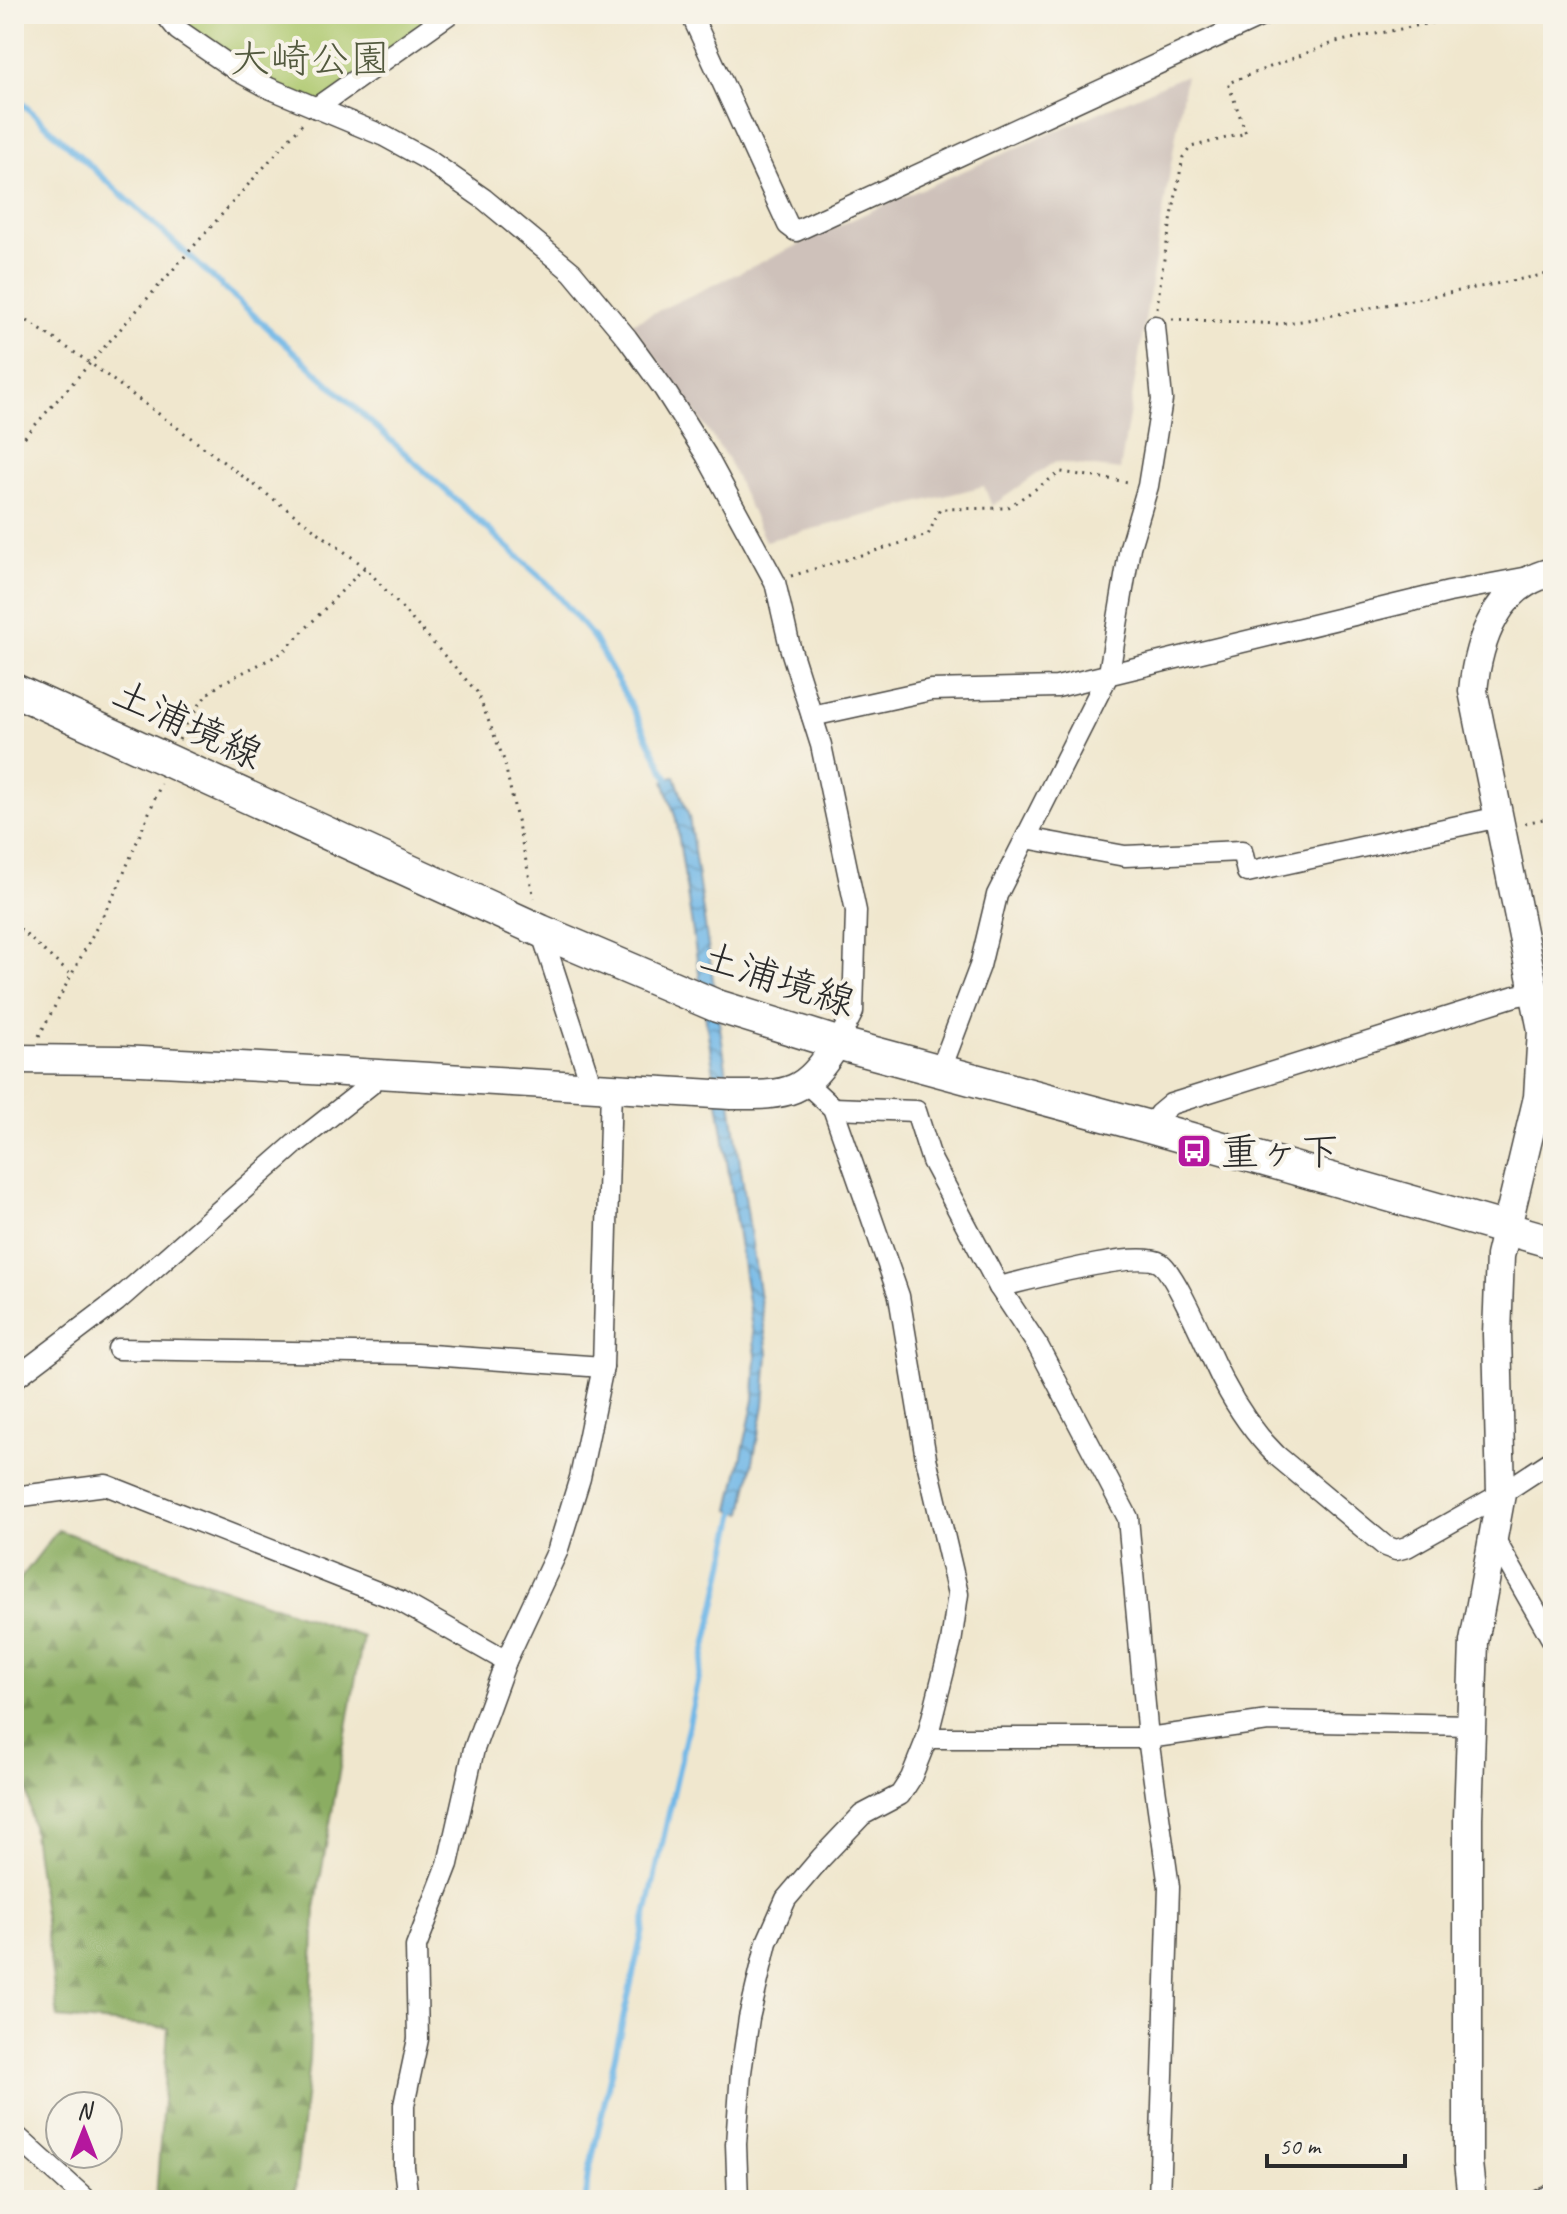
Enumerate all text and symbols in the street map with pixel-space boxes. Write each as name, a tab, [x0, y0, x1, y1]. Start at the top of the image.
park label: 大崎公園	[230, 34, 390, 84]
street label: 土浦境線	[105, 667, 271, 780]
street label: 土浦境線	[694, 930, 862, 1027]
place label: 重ヶ下	[1220, 1127, 1340, 1177]
bus stop icon: 重ヶ下	[1175, 1132, 1213, 1170]
north arrow	[44, 2090, 124, 2170]
text: N	[77, 2097, 94, 2125]
scale bar	[1267, 2118, 1405, 2168]
text: 50 m	[1279, 2131, 1322, 2161]

